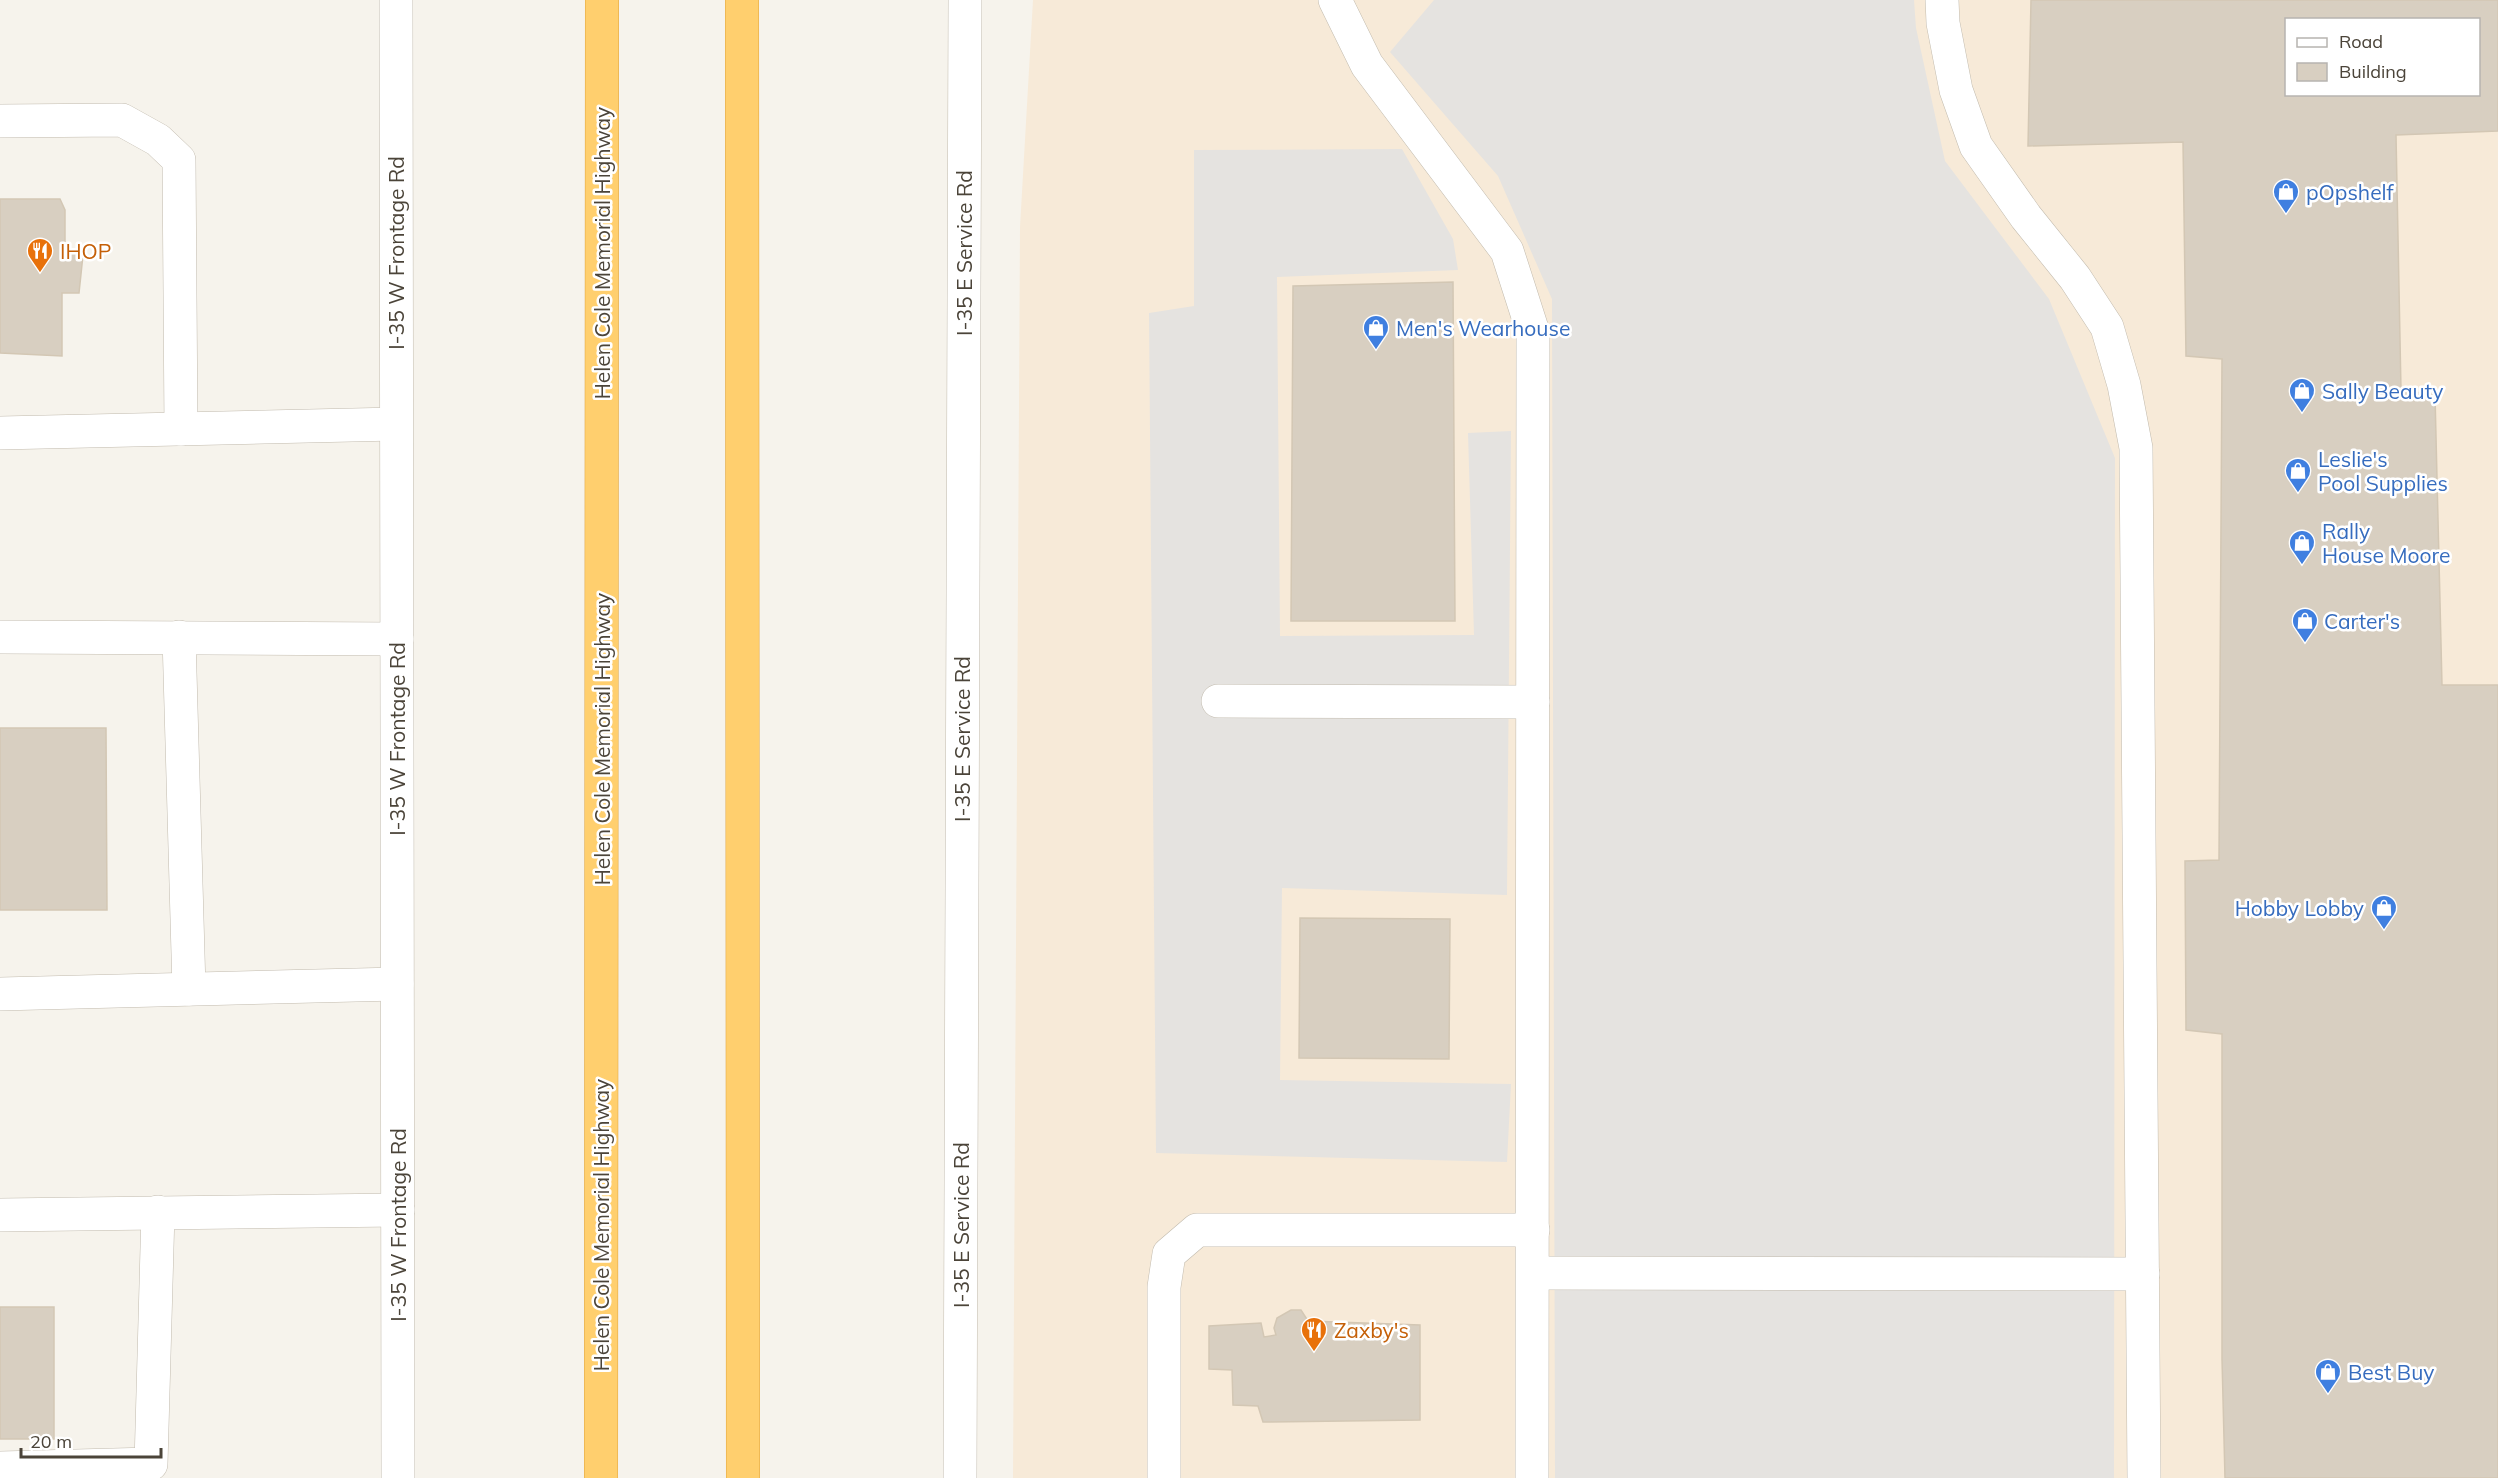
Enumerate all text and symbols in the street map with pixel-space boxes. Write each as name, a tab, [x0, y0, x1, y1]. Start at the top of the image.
legend	[2285, 18, 2480, 96]
text: Road	[2339, 30, 2383, 53]
text: Building	[2339, 60, 2407, 83]
street label: Helen Cole Memorial Highway	[589, 107, 615, 399]
street label: I-35 W Frontage Rd	[383, 156, 409, 350]
street label: I-35 E Service Rd	[951, 170, 977, 336]
shop icon: pOpshelf	[2271, 177, 2301, 215]
place label: pOpshelf	[2306, 179, 2395, 205]
restaurant icon: IHOP	[25, 236, 55, 274]
place label: IHOP	[60, 238, 111, 264]
shop icon: Men's Wearhouse	[1361, 313, 1391, 351]
place label: Men's Wearhouse	[1396, 315, 1570, 341]
shop icon: Sally Beauty	[2287, 376, 2317, 414]
place label: Sally Beauty	[2322, 378, 2443, 404]
place label: Leslie's Pool Supplies	[2318, 446, 2448, 496]
shop icon: Leslie's Pool Supplies	[2283, 456, 2313, 494]
place label: Rally House Moore	[2322, 518, 2450, 568]
shop icon: Rally House Moore	[2287, 528, 2317, 566]
street label: Helen Cole Memorial Highway	[589, 593, 615, 885]
shop icon: Carter's	[2290, 606, 2320, 644]
place label: Carter's	[2324, 608, 2400, 634]
street label: I-35 W Frontage Rd	[384, 642, 410, 836]
street label: I-35 E Service Rd	[949, 656, 975, 822]
shop icon: Hobby Lobby	[2369, 893, 2399, 931]
place label: Hobby Lobby	[2235, 895, 2364, 921]
street label: Helen Cole Memorial Highway	[588, 1079, 614, 1371]
street label: I-35 W Frontage Rd	[385, 1128, 411, 1322]
street label: I-35 E Service Rd	[948, 1142, 974, 1308]
restaurant icon: Zaxby's	[1299, 1315, 1329, 1353]
place label: Zaxby's	[1334, 1317, 1409, 1343]
shop icon: Best Buy	[2313, 1357, 2343, 1395]
place label: Best Buy	[2348, 1359, 2434, 1385]
scale bar	[21, 1421, 160, 1459]
text: 20 m	[30, 1430, 72, 1453]

